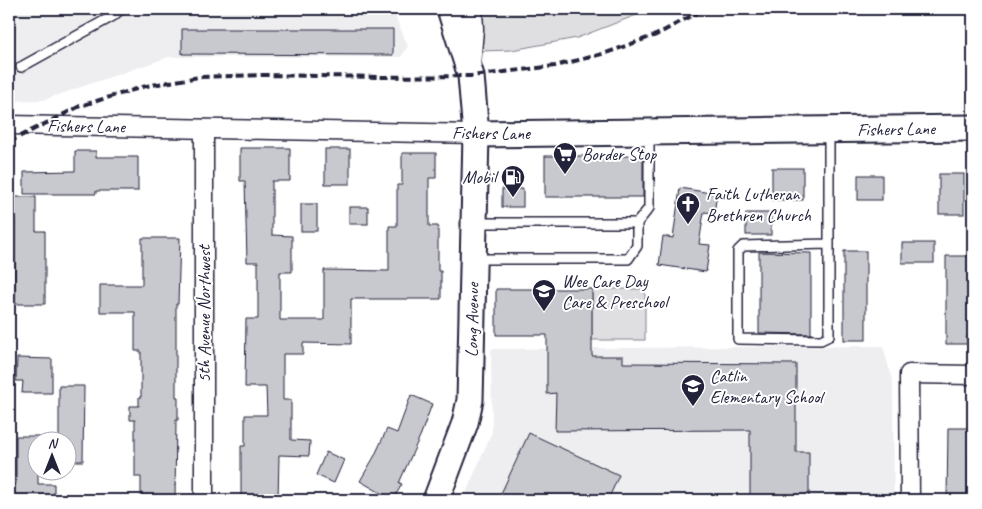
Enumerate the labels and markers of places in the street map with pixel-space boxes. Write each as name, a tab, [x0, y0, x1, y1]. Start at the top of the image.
supermarket icon: Border Stop	[552, 141, 578, 175]
place label: Border Stop	[582, 143, 657, 165]
fuel station icon: Mobil	[500, 164, 526, 198]
place label: Mobil	[462, 166, 499, 188]
place label: Faith Lutheran Brethren Church	[706, 183, 812, 226]
church icon: Faith Lutheran Brethren Church	[675, 191, 701, 225]
place label: Wee Care Day Care & Preschool	[562, 270, 670, 313]
school or university icon: Wee Care Day Care & Preschool	[531, 278, 557, 312]
place label: Catlin Elementary School	[710, 365, 825, 408]
school or university icon: Catlin Elementary School	[680, 373, 706, 407]

